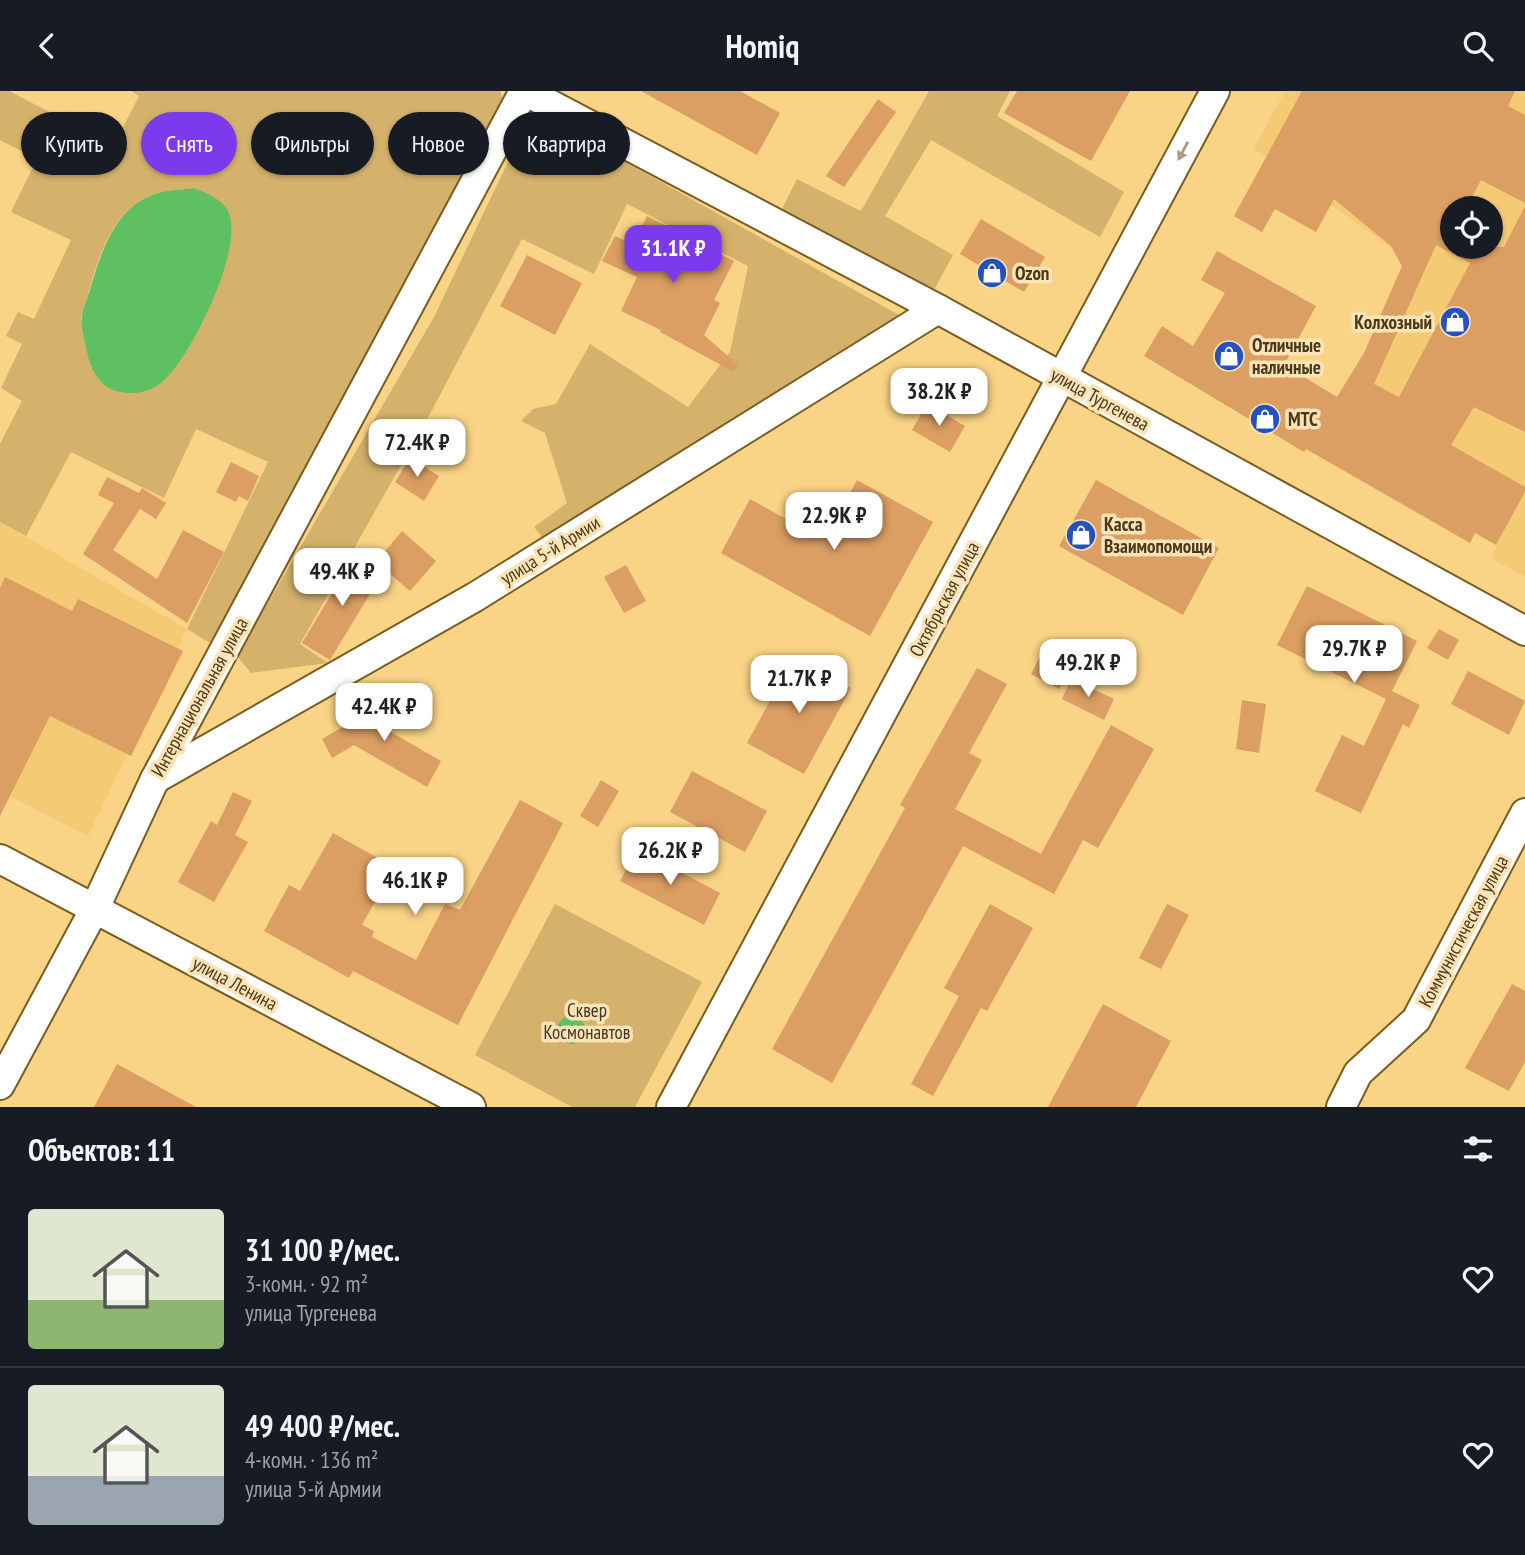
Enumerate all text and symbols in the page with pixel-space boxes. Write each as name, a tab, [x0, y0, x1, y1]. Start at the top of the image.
text: Homiq	[726, 25, 799, 67]
icon: back	[28, 27, 66, 65]
icon: search	[1459, 27, 1497, 65]
chip: Купить	[21, 112, 127, 175]
chip: Снять	[141, 112, 237, 175]
chip: Фильтры	[251, 112, 374, 175]
chip: Новое	[388, 112, 489, 175]
chip: Квартира	[503, 112, 630, 175]
one-way arrow	[1177, 141, 1189, 161]
map controls	[1440, 196, 1503, 259]
button: locate	[1440, 196, 1503, 259]
pin: 31.1K ₽	[608, 225, 738, 285]
text: 31.1K ₽	[641, 233, 705, 262]
shop icon: Ozon	[975, 256, 1009, 290]
place label: Ozon	[1015, 261, 1049, 285]
shop icon: Колхозный	[1438, 305, 1472, 339]
place label: Колхозный	[1354, 310, 1432, 334]
place label: Отличные наличные	[1252, 333, 1321, 379]
shop icon: Отличные наличные	[1212, 339, 1246, 373]
street label: улица Тургенева	[1046, 362, 1154, 436]
pin: 38.2K ₽	[874, 369, 1004, 428]
text: 38.2K ₽	[907, 376, 971, 405]
shop icon: МТС	[1248, 402, 1282, 436]
place label: МТС	[1288, 407, 1318, 431]
pin: 72.4K ₽	[352, 419, 482, 479]
text: 72.4K ₽	[385, 427, 449, 456]
pin: 22.9K ₽	[769, 493, 899, 552]
text: 22.9K ₽	[802, 500, 866, 529]
street label: улица 5-й Армии	[496, 510, 604, 590]
place label: Касса Взаимопомощи	[1104, 512, 1212, 558]
shop icon: Касса Взаимопомощи	[1064, 518, 1098, 552]
street label: Октябрьская улица	[904, 537, 984, 661]
pin: 49.4K ₽	[277, 549, 407, 608]
text: 49.4K ₽	[310, 556, 374, 585]
street label: Интернациональная улица	[145, 613, 253, 781]
pin: 29.7K ₽	[1289, 625, 1419, 685]
text: 29.7K ₽	[1322, 633, 1386, 662]
pin: 49.2K ₽	[1023, 639, 1153, 699]
text: 49.2K ₽	[1056, 647, 1120, 676]
pin: 21.7K ₽	[734, 655, 864, 715]
text: 21.7K ₽	[767, 663, 831, 692]
pin: 42.4K ₽	[319, 683, 449, 743]
text: 42.4K ₽	[352, 691, 416, 720]
pin: 26.2K ₽	[605, 827, 735, 887]
text: 26.2K ₽	[638, 835, 702, 864]
street label: Коммунистическая улица	[1413, 851, 1513, 1011]
pin: 46.1K ₽	[350, 857, 480, 917]
text: 46.1K ₽	[383, 865, 447, 894]
street label: улица Ленина	[188, 951, 282, 1015]
park label: Сквер Космонавтов	[544, 998, 630, 1044]
text: Объектов: 11	[28, 1130, 175, 1169]
icon: filters	[1459, 1130, 1497, 1168]
text: 31 100 ₽/мес.	[245, 1230, 400, 1269]
icon: home	[84, 1237, 168, 1321]
icon: heart	[1459, 1260, 1497, 1298]
text: 3-комн. · 92 m²	[245, 1269, 368, 1298]
text: улица Тургенева	[245, 1298, 377, 1327]
text: 49 400 ₽/мес.	[245, 1406, 400, 1445]
icon: home	[84, 1413, 168, 1497]
icon: heart	[1459, 1436, 1497, 1474]
text: 4-комн. · 136 m²	[245, 1445, 378, 1474]
text: улица 5-й Армии	[245, 1474, 382, 1503]

